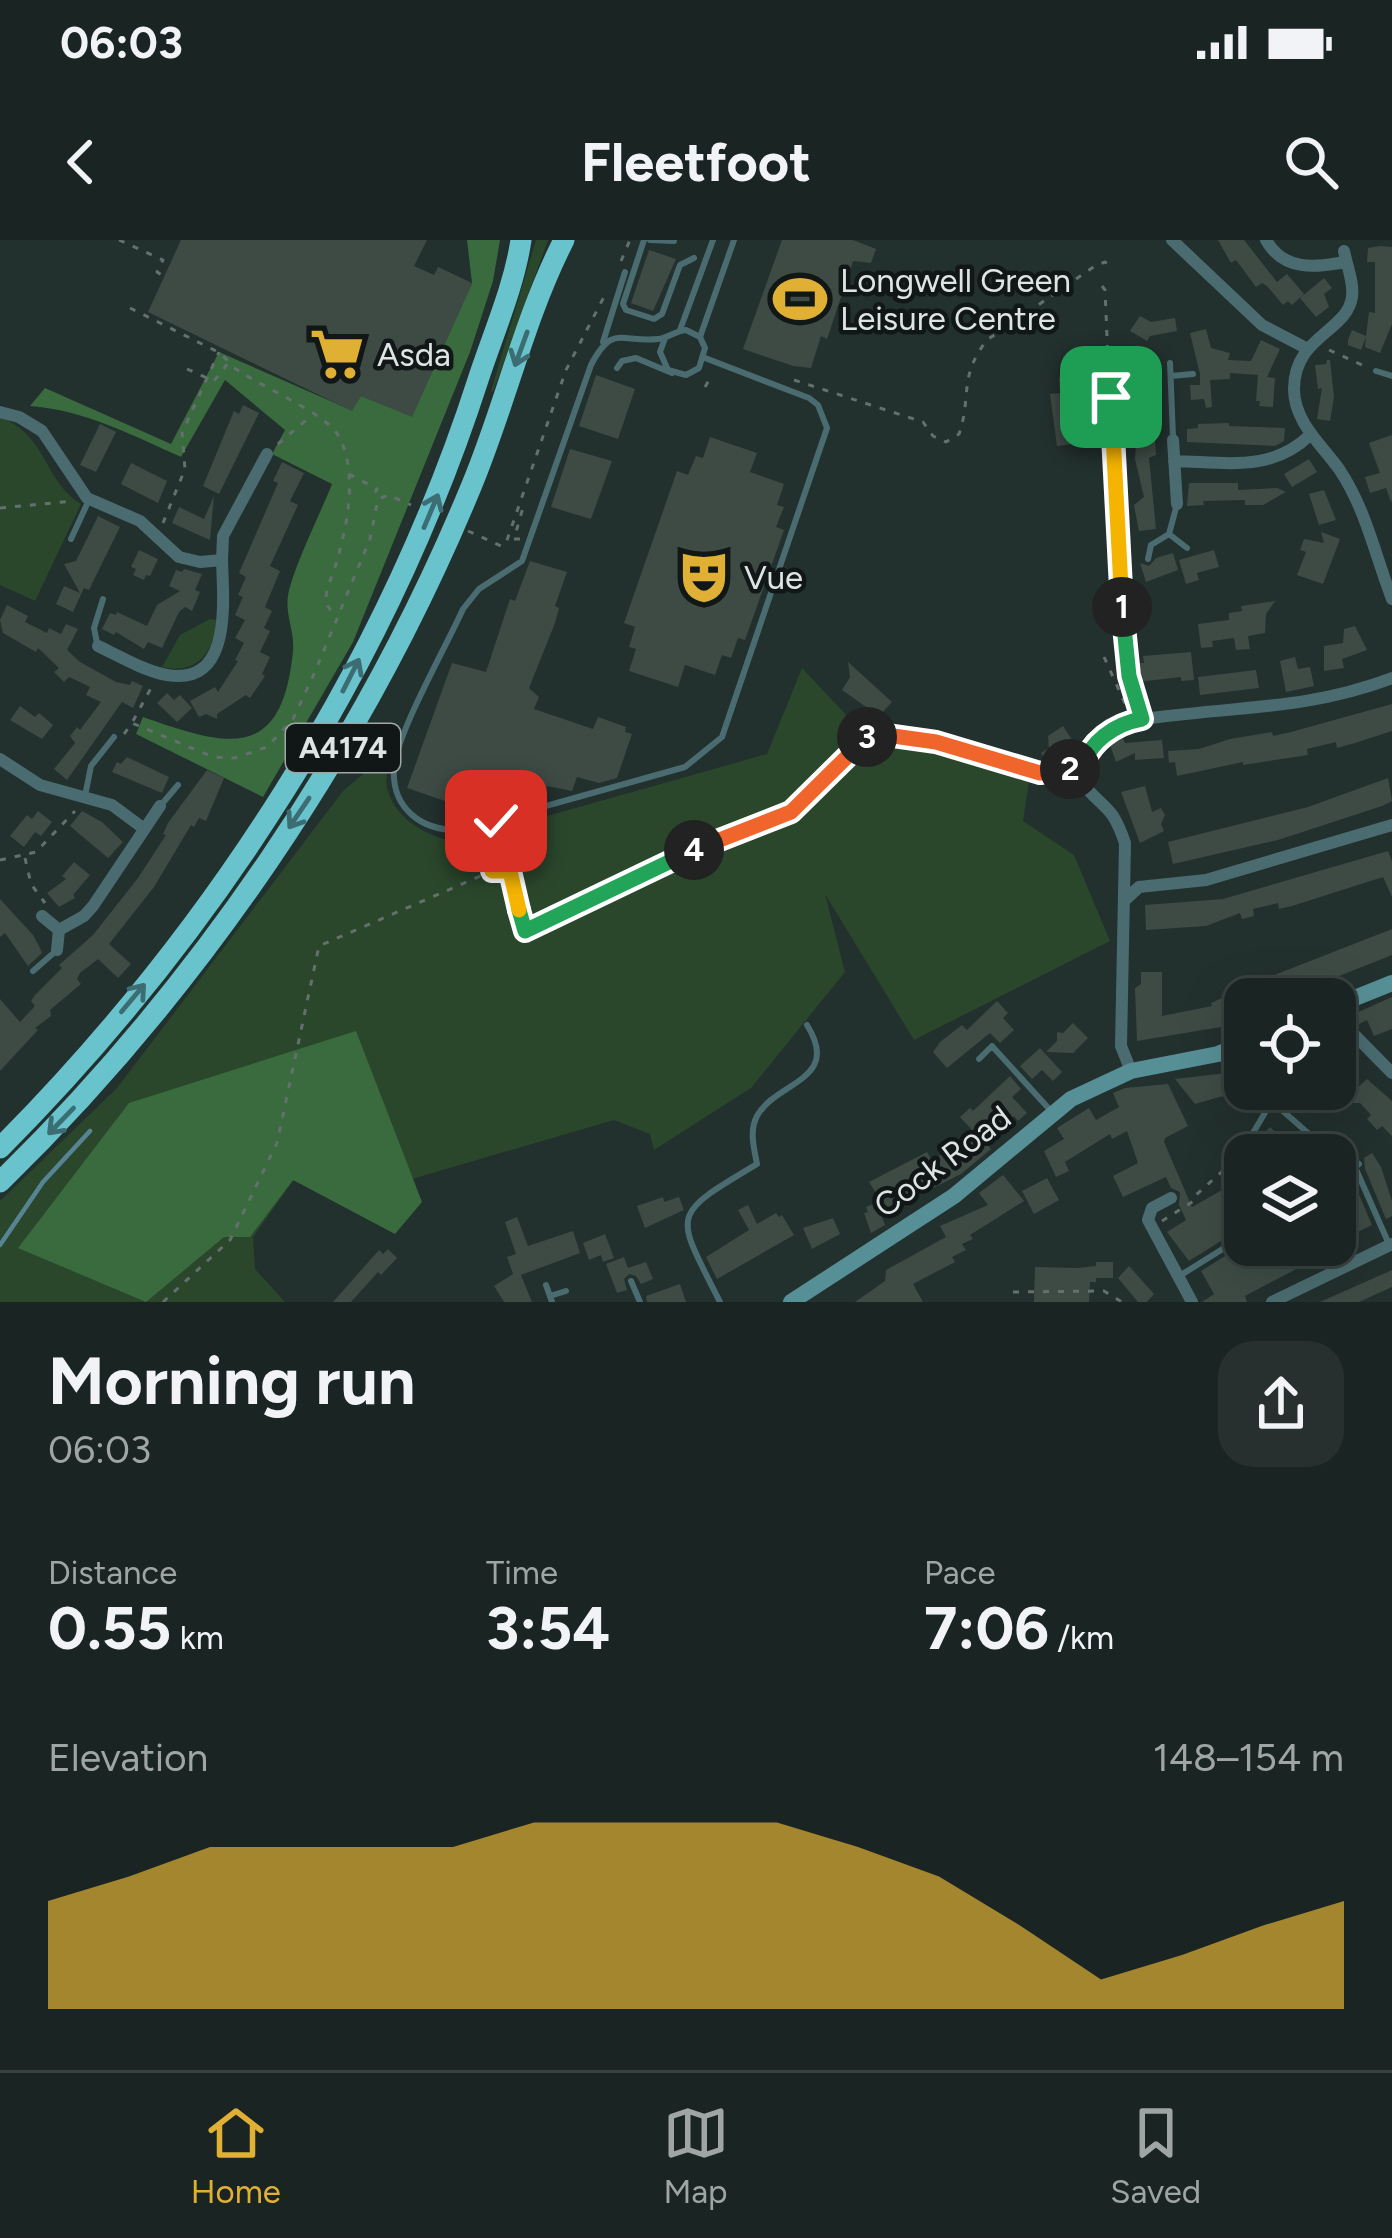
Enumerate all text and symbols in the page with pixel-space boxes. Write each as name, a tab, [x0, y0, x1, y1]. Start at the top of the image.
text: 06:03	[60, 15, 183, 69]
icon: back	[48, 129, 114, 195]
icon: search	[1278, 129, 1344, 195]
text: Fleetfoot	[581, 130, 811, 195]
place label: Longwell Green Leisure Centre	[840, 261, 1071, 338]
sports icon: Longwell Green Leisure Centre	[771, 270, 829, 328]
supermarket icon: Asda	[308, 325, 366, 383]
one-way arrow	[509, 330, 530, 367]
place label: Asda	[377, 335, 451, 374]
pin	[1060, 346, 1162, 448]
icon: arrive	[1078, 364, 1144, 430]
one-way arrow	[421, 494, 443, 530]
theatre icon: Vue	[675, 548, 733, 606]
place label: Vue	[744, 558, 803, 597]
pin: 1	[1092, 577, 1152, 637]
text: 1	[1115, 587, 1129, 626]
one-way arrow	[340, 658, 363, 694]
pin: 3	[837, 707, 897, 767]
text: 3	[858, 717, 876, 756]
road number: A4174	[286, 724, 400, 772]
pin: 2	[1040, 739, 1100, 799]
text: 2	[1060, 749, 1080, 788]
pin	[445, 770, 547, 872]
icon: check	[463, 788, 529, 854]
one-way arrow	[287, 796, 312, 829]
pin: 4	[664, 820, 724, 880]
text: 4	[684, 830, 704, 869]
map controls	[1224, 978, 1356, 1266]
button: locate	[1224, 978, 1356, 1110]
one-way arrow	[119, 983, 147, 1014]
street label: Cock Road	[866, 1097, 1018, 1225]
one-way arrow	[48, 1106, 76, 1135]
button: layers	[1224, 1134, 1356, 1266]
text: Morning run	[48, 1341, 416, 1421]
button: share	[1218, 1341, 1344, 1467]
text: 06:03	[48, 1426, 151, 1473]
text: Distance	[48, 1553, 177, 1592]
text: Time	[486, 1553, 558, 1592]
text: Pace	[924, 1553, 995, 1592]
text: 0.55	[48, 1592, 171, 1664]
text: 3:54	[486, 1592, 610, 1664]
text: 7:06	[924, 1592, 1049, 1664]
text: km	[171, 1618, 224, 1657]
text: /km	[1049, 1618, 1114, 1657]
text: Elevation	[48, 1734, 208, 1781]
text: 148–154 m	[1153, 1734, 1344, 1781]
tab: Home	[191, 2100, 281, 2211]
tab: Map	[663, 2100, 729, 2211]
tab: Saved	[1110, 2100, 1201, 2211]

